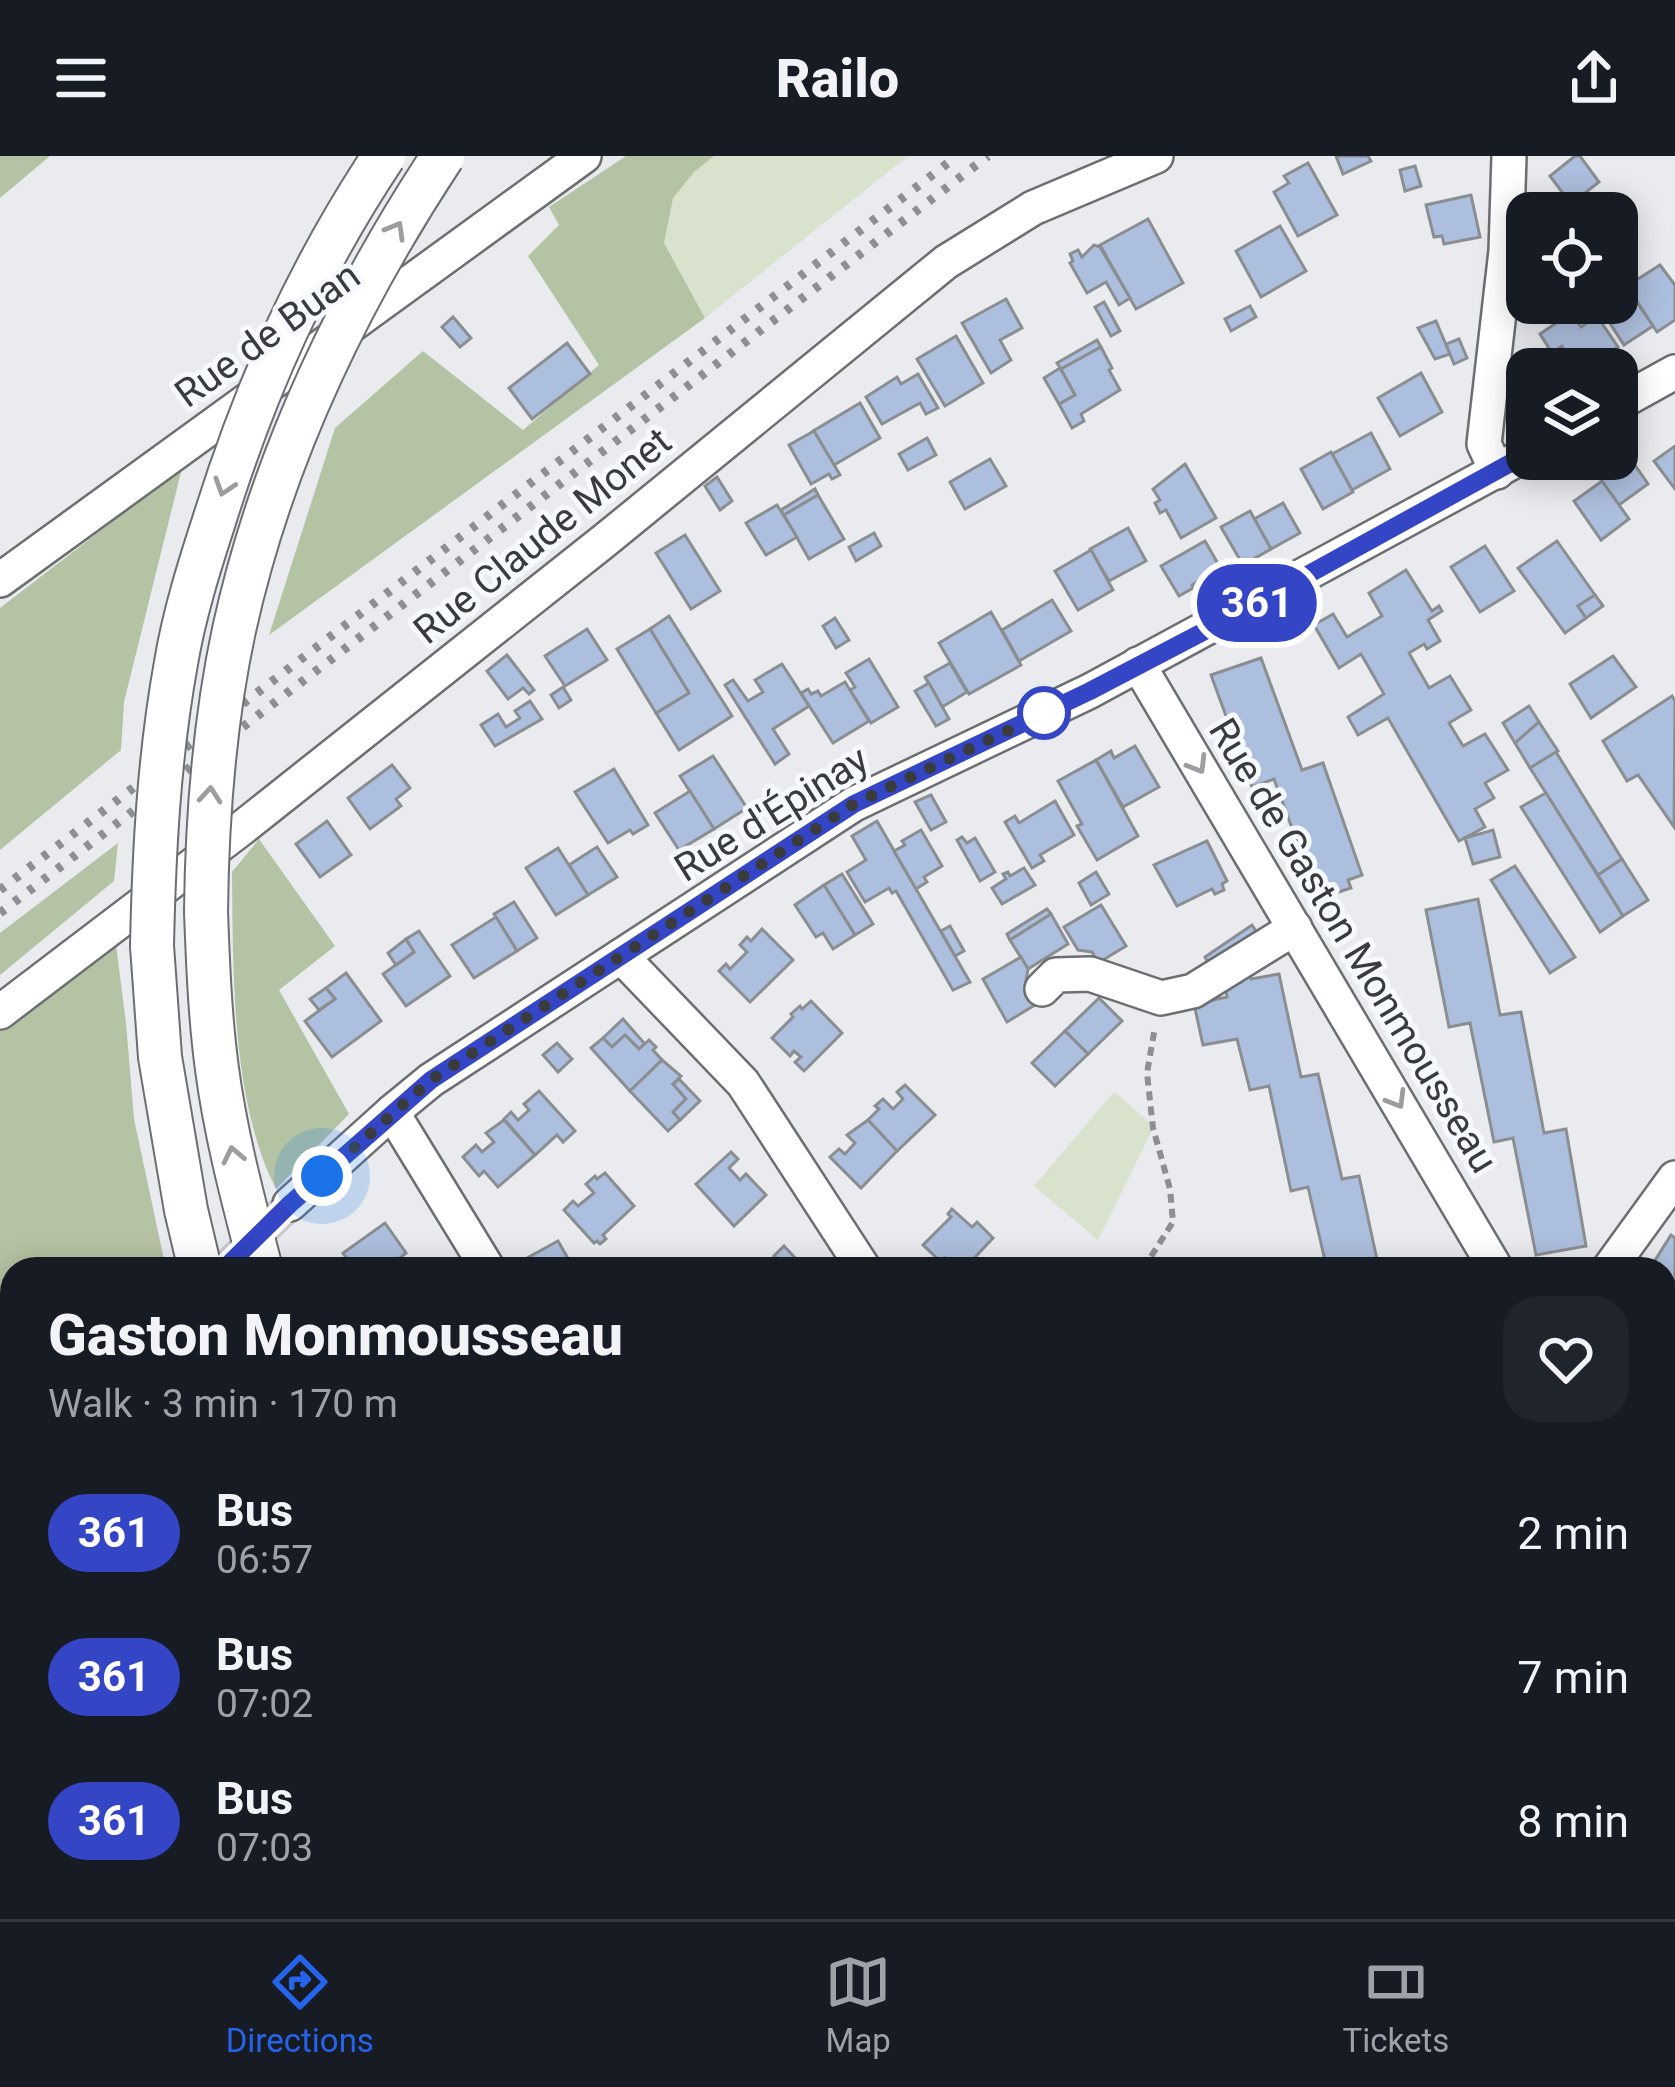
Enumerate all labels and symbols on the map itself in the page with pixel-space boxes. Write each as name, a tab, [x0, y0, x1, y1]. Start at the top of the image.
one-way arrow	[382, 221, 405, 243]
street label: Rue de Buan	[166, 252, 369, 417]
street label: Rue Claude Monet	[405, 418, 680, 653]
one-way arrow	[214, 476, 239, 497]
line badge: 361	[1188, 564, 1326, 642]
unlabelled marker	[1019, 688, 1069, 738]
street label: Rue de Gaston Monmousseau	[1199, 710, 1507, 1181]
street label: Rue d'Épinay	[666, 736, 877, 891]
one-way arrow	[1184, 752, 1207, 773]
one-way arrow	[197, 785, 222, 804]
one-way arrow	[1382, 1087, 1405, 1109]
one-way arrow	[222, 1146, 247, 1166]
your location	[292, 1146, 352, 1206]

